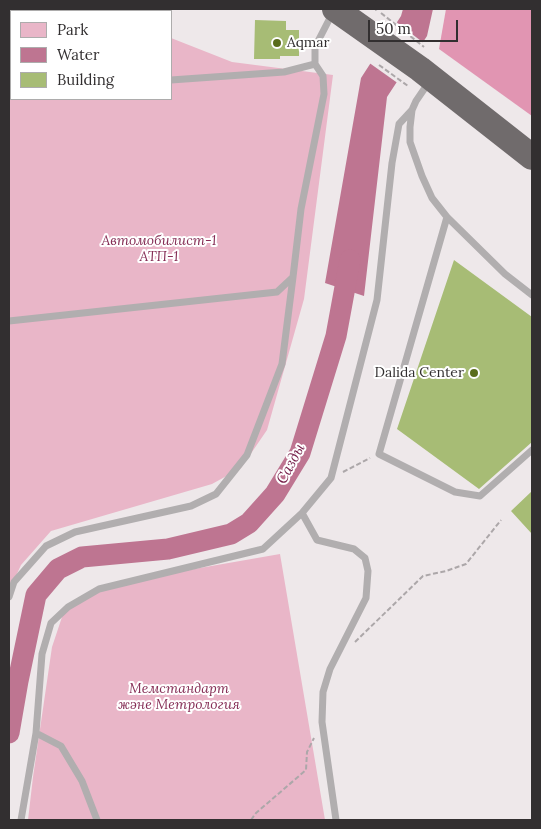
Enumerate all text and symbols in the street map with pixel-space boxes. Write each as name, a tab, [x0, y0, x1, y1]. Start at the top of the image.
legend	[10, 10, 172, 100]
scale bar	[371, 10, 461, 42]
text: 50 m	[376, 19, 411, 38]
text: Park	[57, 20, 88, 39]
place label: Aqmar	[287, 35, 330, 51]
marker: Aqmar	[271, 37, 283, 49]
text: Water	[57, 45, 99, 64]
text: Building	[57, 70, 114, 89]
park label: Автомобилист-1 АТП-1	[102, 233, 216, 266]
place label: Dalida Center	[375, 365, 464, 381]
marker: Dalida Center	[468, 367, 480, 379]
water label: Сазды	[273, 441, 309, 487]
park label: Мемстандарт және Метрология	[118, 681, 240, 714]

